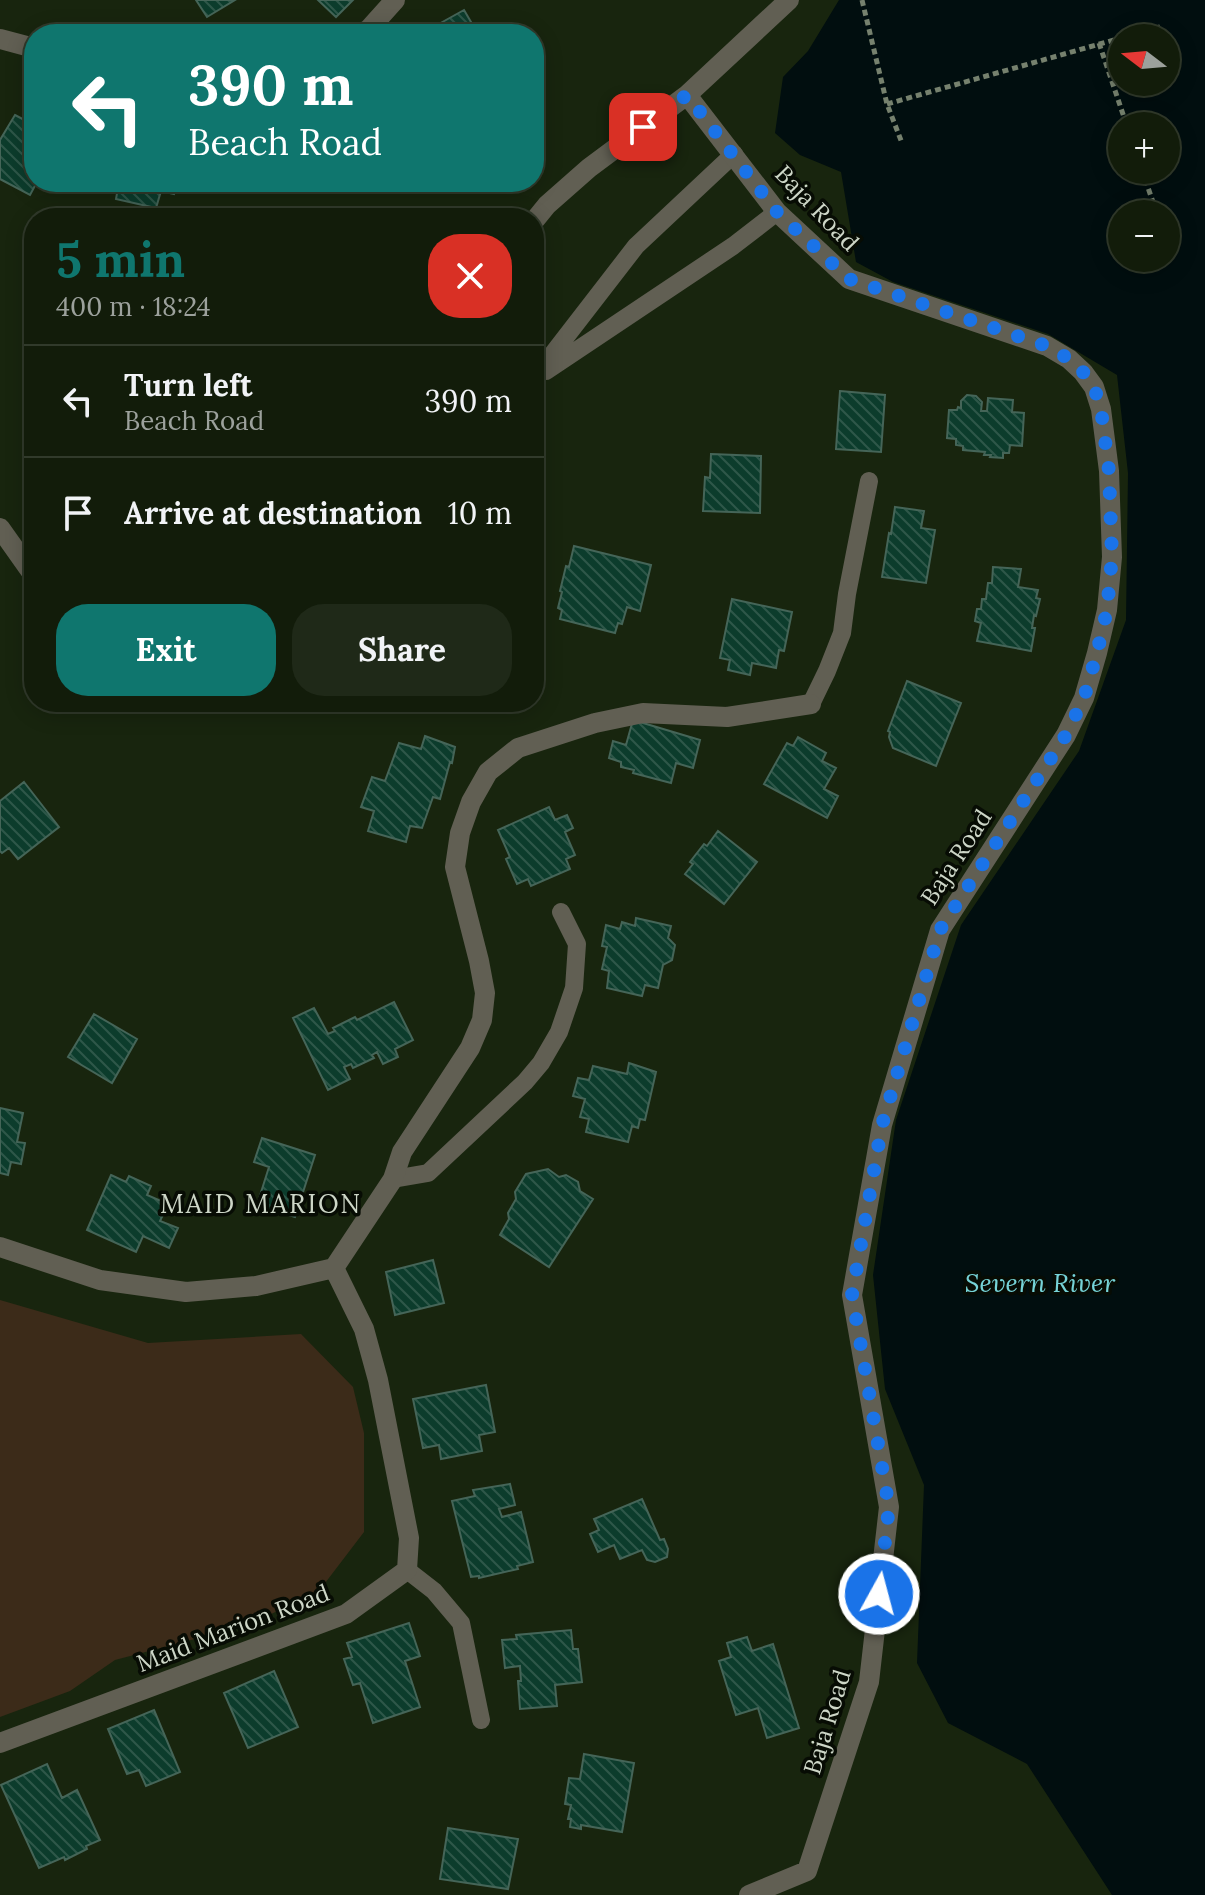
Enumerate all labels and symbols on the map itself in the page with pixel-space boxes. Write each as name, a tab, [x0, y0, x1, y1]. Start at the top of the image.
north arrow	[1108, 24, 1180, 96]
pin	[609, 93, 677, 161]
street label: Baja Road	[768, 158, 866, 258]
street label: Baja Road	[914, 803, 998, 911]
district label: MAID MARION	[160, 1187, 362, 1220]
water label: Severn River	[965, 1266, 1115, 1299]
position arrow	[837, 1552, 921, 1636]
street label: Maid Marion Road	[132, 1577, 334, 1679]
street label: Baja Road	[796, 1666, 858, 1778]

